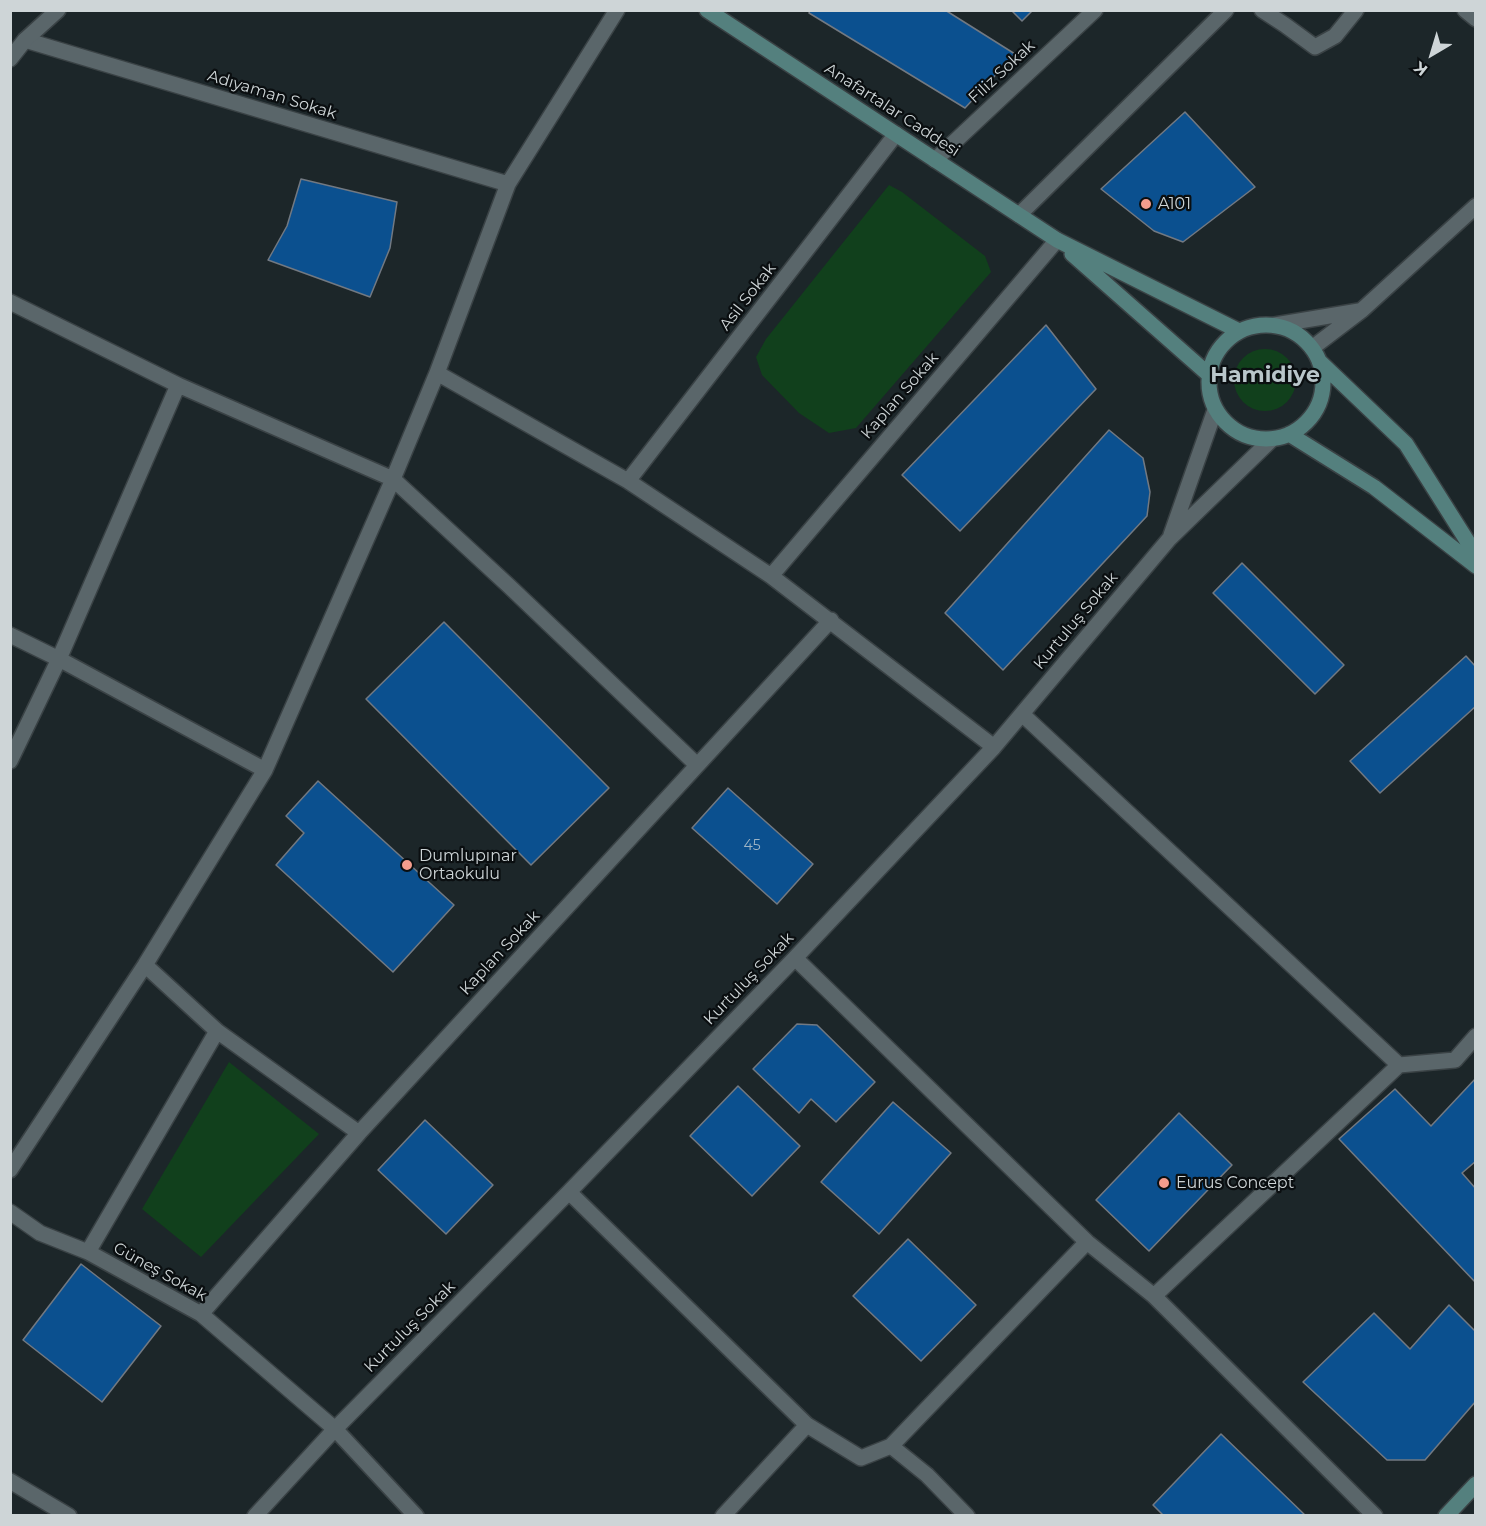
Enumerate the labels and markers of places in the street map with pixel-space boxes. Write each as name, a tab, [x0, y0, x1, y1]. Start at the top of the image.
place label: A101	[1158, 194, 1191, 214]
marker: A101	[1139, 197, 1153, 211]
place label: Dumlupınar Ortaokulu	[419, 846, 517, 884]
marker: Dumlupınar Ortaokulu	[400, 858, 414, 872]
place label: Eurus Concept	[1176, 1173, 1294, 1193]
marker: Eurus Concept	[1157, 1176, 1171, 1190]

